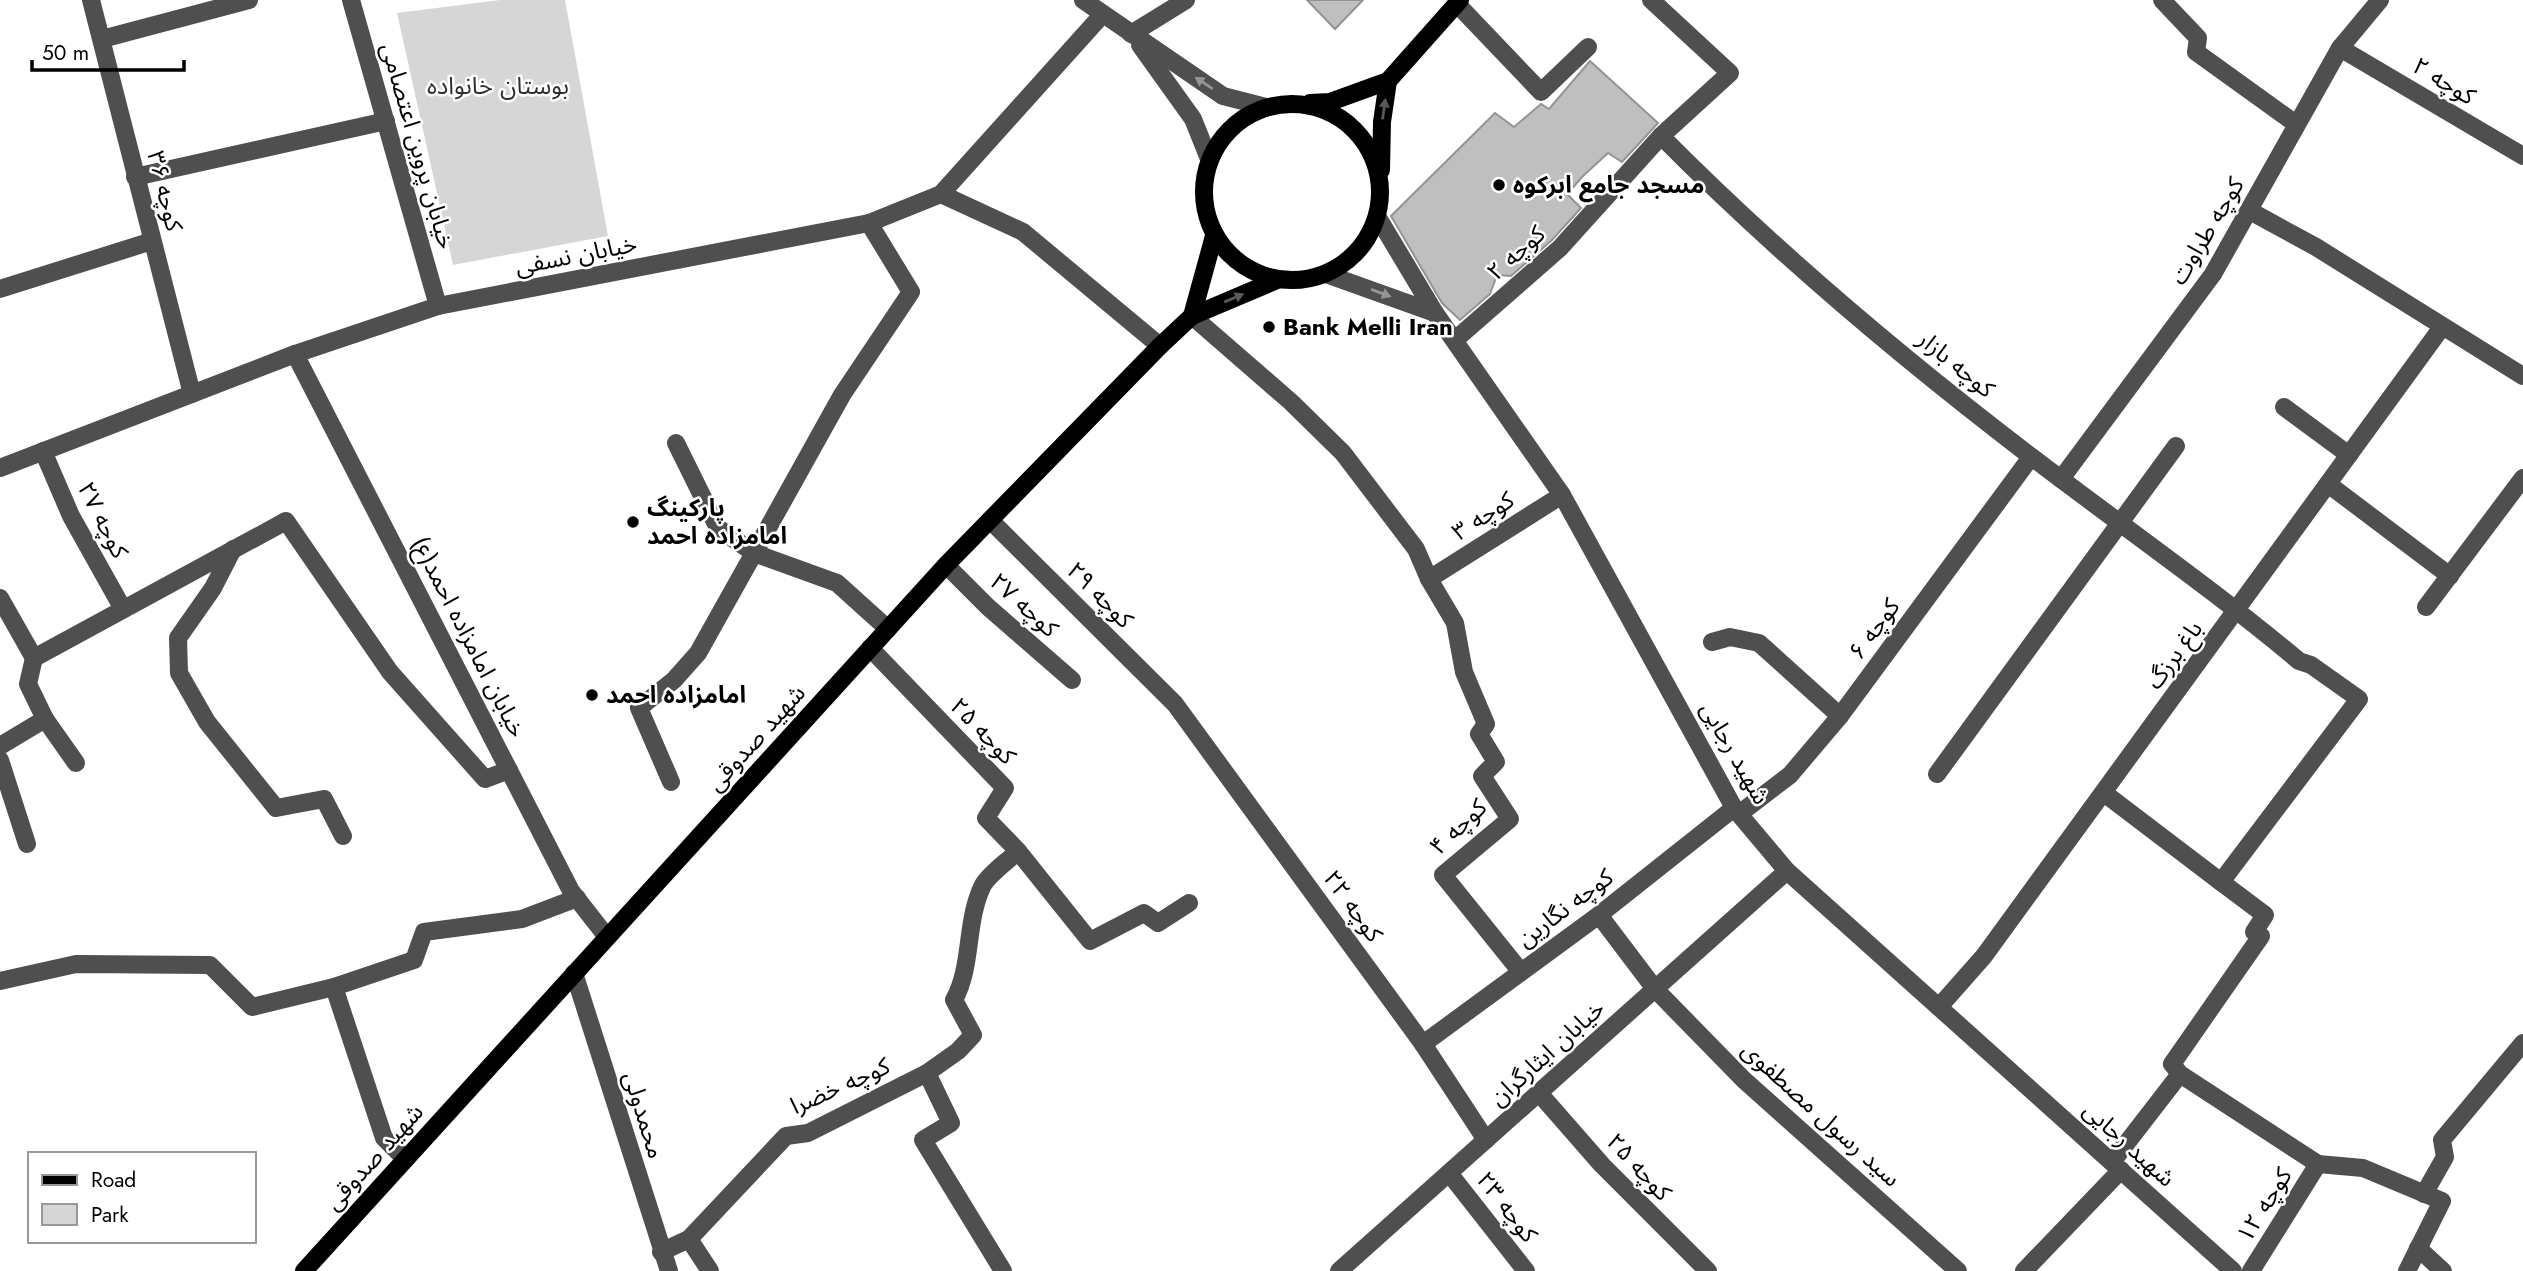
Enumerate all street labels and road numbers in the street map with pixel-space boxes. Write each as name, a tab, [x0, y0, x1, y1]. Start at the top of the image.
street label: خیابان پروین اعتصامی	[372, 39, 465, 253]
street label: کوچه ۲	[2406, 48, 2483, 114]
street label: کوچه ۳۶	[139, 147, 193, 236]
street label: کوچه طراوت	[2161, 170, 2253, 291]
street label: کوچه ۲	[1479, 216, 1553, 288]
street label: خیابان نسفی	[512, 226, 640, 283]
street label: کوچه بازار	[1909, 321, 2003, 406]
street label: کوچه ۲۷	[69, 475, 138, 565]
street label: کوچه ۳	[1445, 482, 1522, 549]
street label: خیابان امامزاده احمد(ع)	[404, 530, 535, 743]
street label: کوچه ۲۹	[1059, 553, 1142, 637]
street label: کوچه ۲۷	[982, 564, 1067, 646]
street label: کوچه ۶	[1839, 590, 1908, 666]
street label: باغ برزگ	[2137, 613, 2211, 696]
street label: شهید صدوقی	[698, 676, 813, 799]
street label: کوچه ۲۵	[942, 689, 1025, 773]
street label: شهید رجایی	[1692, 695, 1779, 811]
street label: کوچه ۴	[1421, 790, 1495, 863]
street label: کوچه نگارین	[1509, 859, 1621, 955]
street label: کوچه ۲۲	[1315, 862, 1392, 950]
street label: خیابان ایثارگران	[1481, 991, 1612, 1114]
street label: سید رسول مصطفوی	[1734, 1032, 1909, 1195]
street label: کوچه خضرا	[784, 1048, 896, 1123]
street label: محمدولی	[615, 1067, 674, 1163]
street label: شهید رجایی	[2075, 1093, 2183, 1195]
street label: شهید صدوقی	[316, 1095, 431, 1218]
street label: کوچه ۲۵	[1599, 1125, 1681, 1209]
street label: کوچه ۱۲	[2227, 1160, 2301, 1249]
street label: کوچه ۲۳	[1468, 1164, 1547, 1251]

